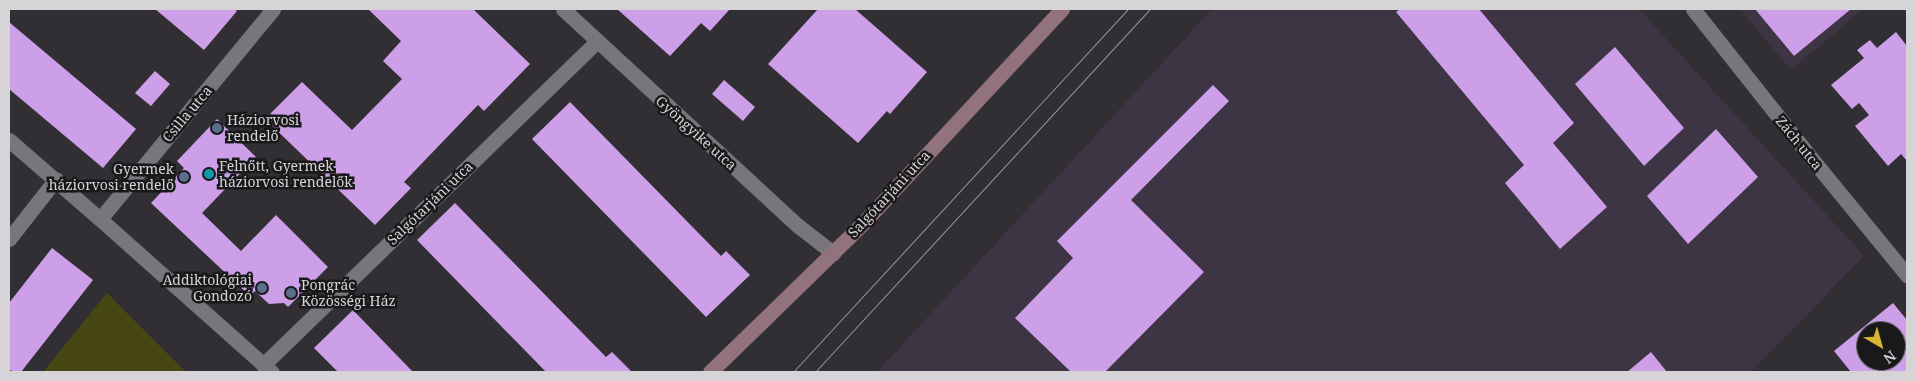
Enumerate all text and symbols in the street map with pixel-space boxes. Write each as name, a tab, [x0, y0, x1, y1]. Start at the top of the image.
street label: Csilla utca	[159, 82, 215, 146]
street label: Gyöngyike utca	[652, 92, 740, 174]
place label: Háziorvosi rendelő	[227, 112, 299, 144]
street label: Zách utca	[1772, 113, 1826, 173]
marker: Háziorvosi rendelő	[211, 122, 223, 134]
street label: Salgótarjáni utca	[844, 147, 934, 241]
place label: Felnőtt, Gyermek háziorvosi rendelők	[219, 158, 353, 190]
street label: Salgótarjáni utca	[384, 158, 476, 248]
place label: Gyermek háziorvosi rendelő	[49, 161, 174, 193]
marker: Felnőtt, Gyermek háziorvosi rendelők	[203, 168, 215, 180]
marker: Gyermek háziorvosi rendelő	[178, 171, 190, 183]
place label: Addiktológiai Gondozó	[163, 272, 252, 304]
place label: Pongrác Közösségi Ház	[301, 277, 396, 310]
marker: Addiktológiai Gondozó	[256, 282, 268, 294]
marker: Pongrác Közösségi Ház	[285, 287, 297, 299]
north arrow	[1856, 321, 1906, 371]
text: N	[1880, 347, 1900, 368]

